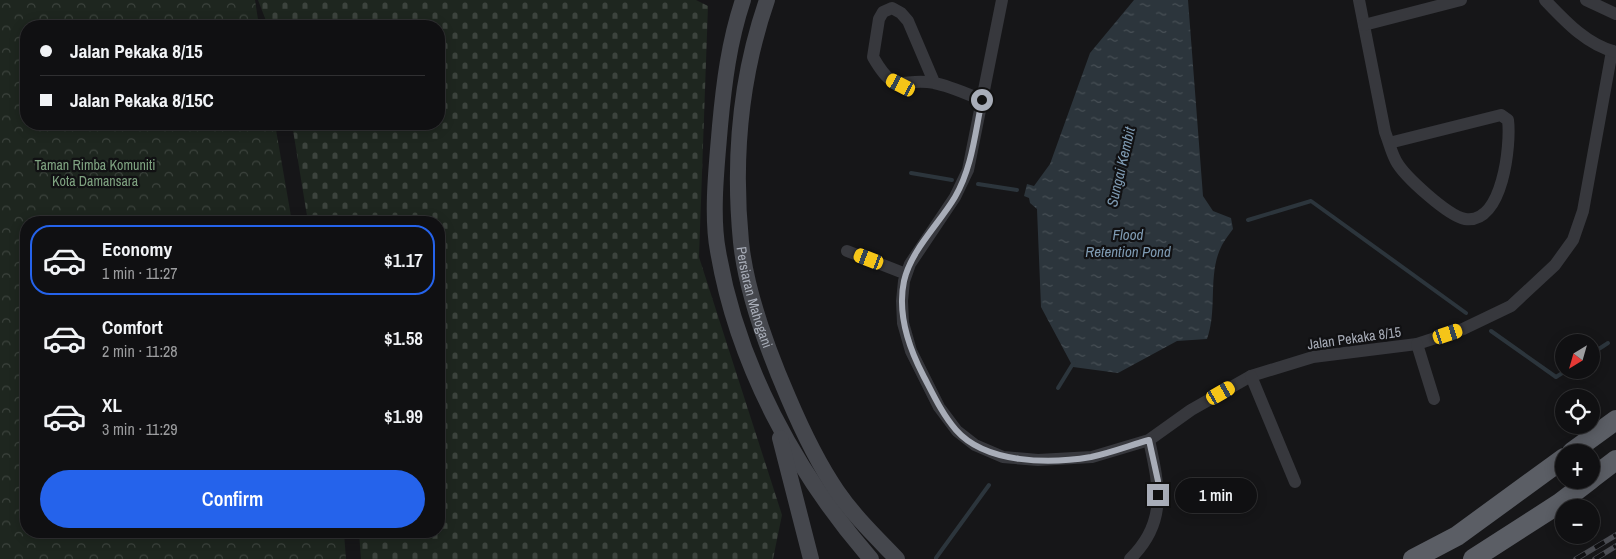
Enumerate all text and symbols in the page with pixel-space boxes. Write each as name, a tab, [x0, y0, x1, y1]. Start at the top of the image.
text: Jalan Pekaka 8/15	[70, 38, 203, 64]
car	[884, 72, 917, 98]
text: Jalan Pekaka 8/15C	[70, 87, 214, 113]
route start	[971, 89, 993, 111]
water label: Sungai Kembit	[1101, 124, 1140, 209]
park label: Taman Rimba Komuniti Kota Damansara	[35, 156, 155, 190]
water label: Flood Retention Pond	[1085, 224, 1171, 262]
text: Economy	[102, 236, 172, 262]
icon: car	[42, 238, 87, 283]
street label: Persiaran Mahogani	[733, 245, 777, 350]
text: $1.17	[384, 247, 423, 273]
car	[852, 247, 885, 271]
text: 1 min · 11:27	[102, 262, 178, 284]
text: Comfort	[102, 314, 163, 340]
icon: car	[42, 316, 87, 361]
car	[1431, 322, 1464, 346]
street label: Jalan Pekaka 8/15	[1306, 323, 1402, 353]
text: $1.58	[384, 325, 423, 351]
north arrow	[1555, 334, 1600, 379]
map controls	[1555, 334, 1600, 544]
text: 2 min · 11:28	[102, 340, 178, 362]
car	[1204, 379, 1237, 407]
button: locate	[1555, 389, 1600, 434]
text: XL	[102, 392, 122, 418]
icon: car	[42, 394, 87, 439]
text: $1.99	[384, 403, 423, 429]
text: 3 min · 11:29	[102, 418, 178, 440]
button: +	[1555, 444, 1600, 489]
button: Confirm	[40, 470, 425, 528]
callout: 1 min	[1176, 478, 1258, 512]
route end	[1147, 484, 1169, 506]
text: 1 min	[1199, 484, 1233, 506]
button: −	[1555, 499, 1600, 544]

